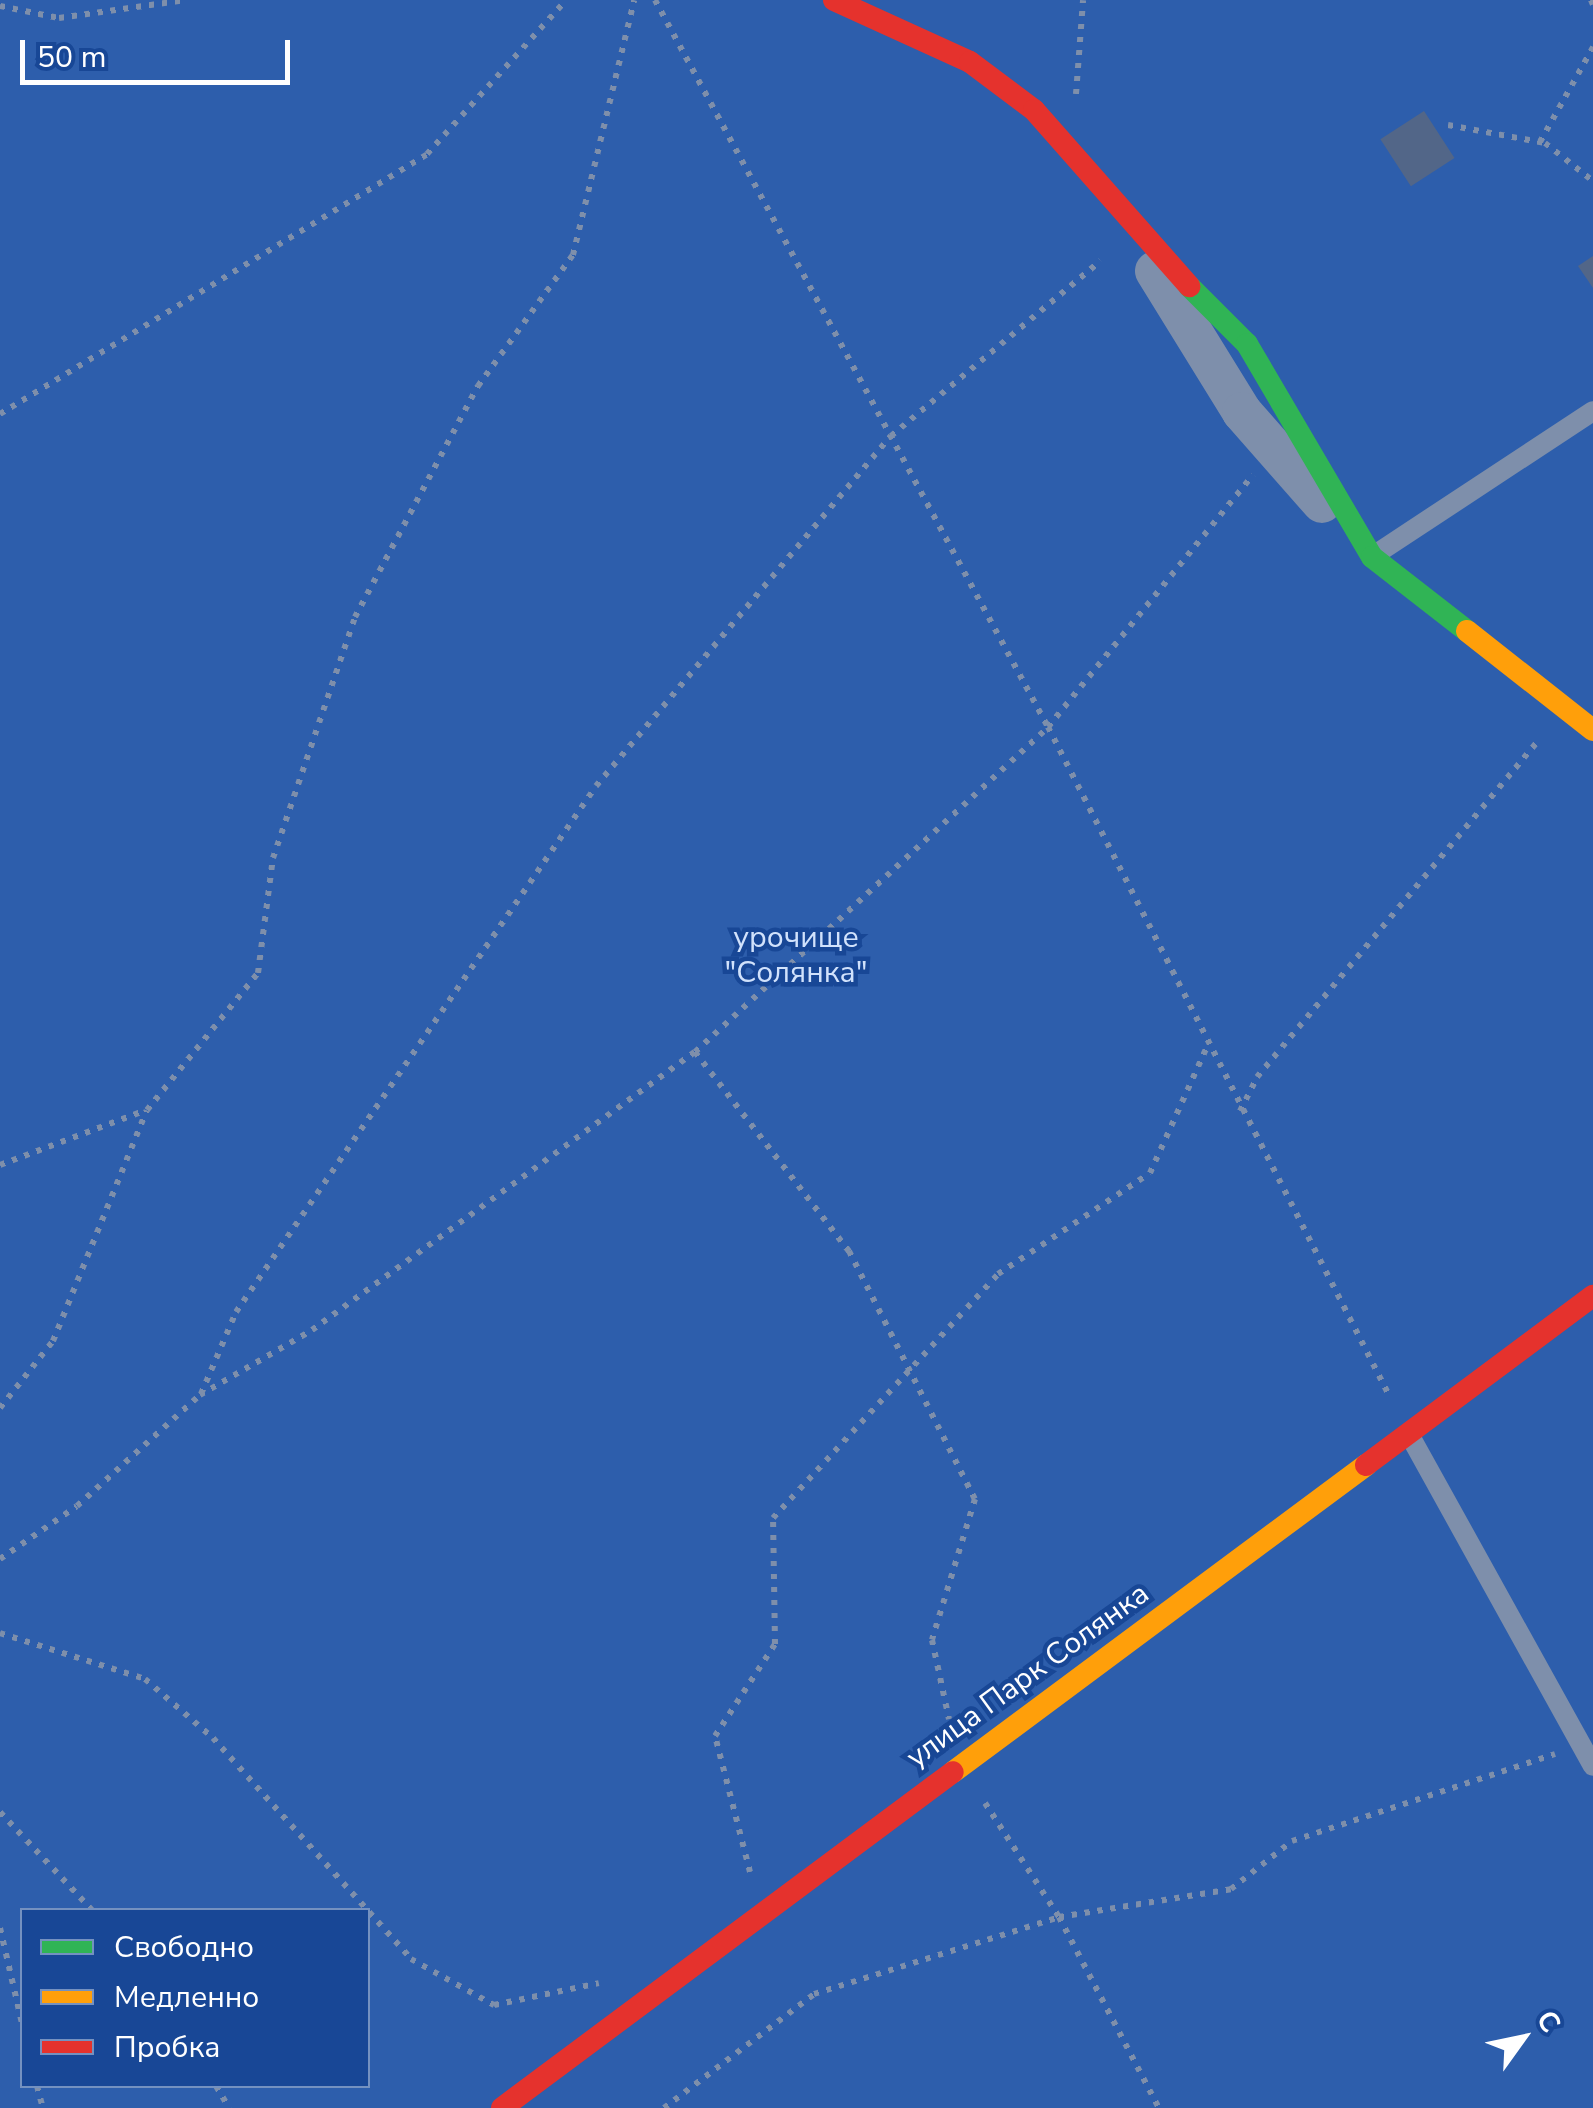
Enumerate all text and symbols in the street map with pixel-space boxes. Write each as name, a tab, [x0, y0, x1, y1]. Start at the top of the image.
scale bar	[25, 20, 295, 82]
text: 50 m	[37, 37, 106, 78]
park label: урочище "Солянка"	[725, 920, 867, 990]
street label: улица Парк Солянка	[900, 1576, 1156, 1776]
legend	[20, 1908, 370, 2088]
text: Свободно	[114, 1927, 254, 1968]
text: Медленно	[114, 1977, 259, 2018]
north arrow	[1473, 1988, 1573, 2088]
text: С	[1527, 2003, 1569, 2040]
text: Пробка	[114, 2027, 220, 2068]

